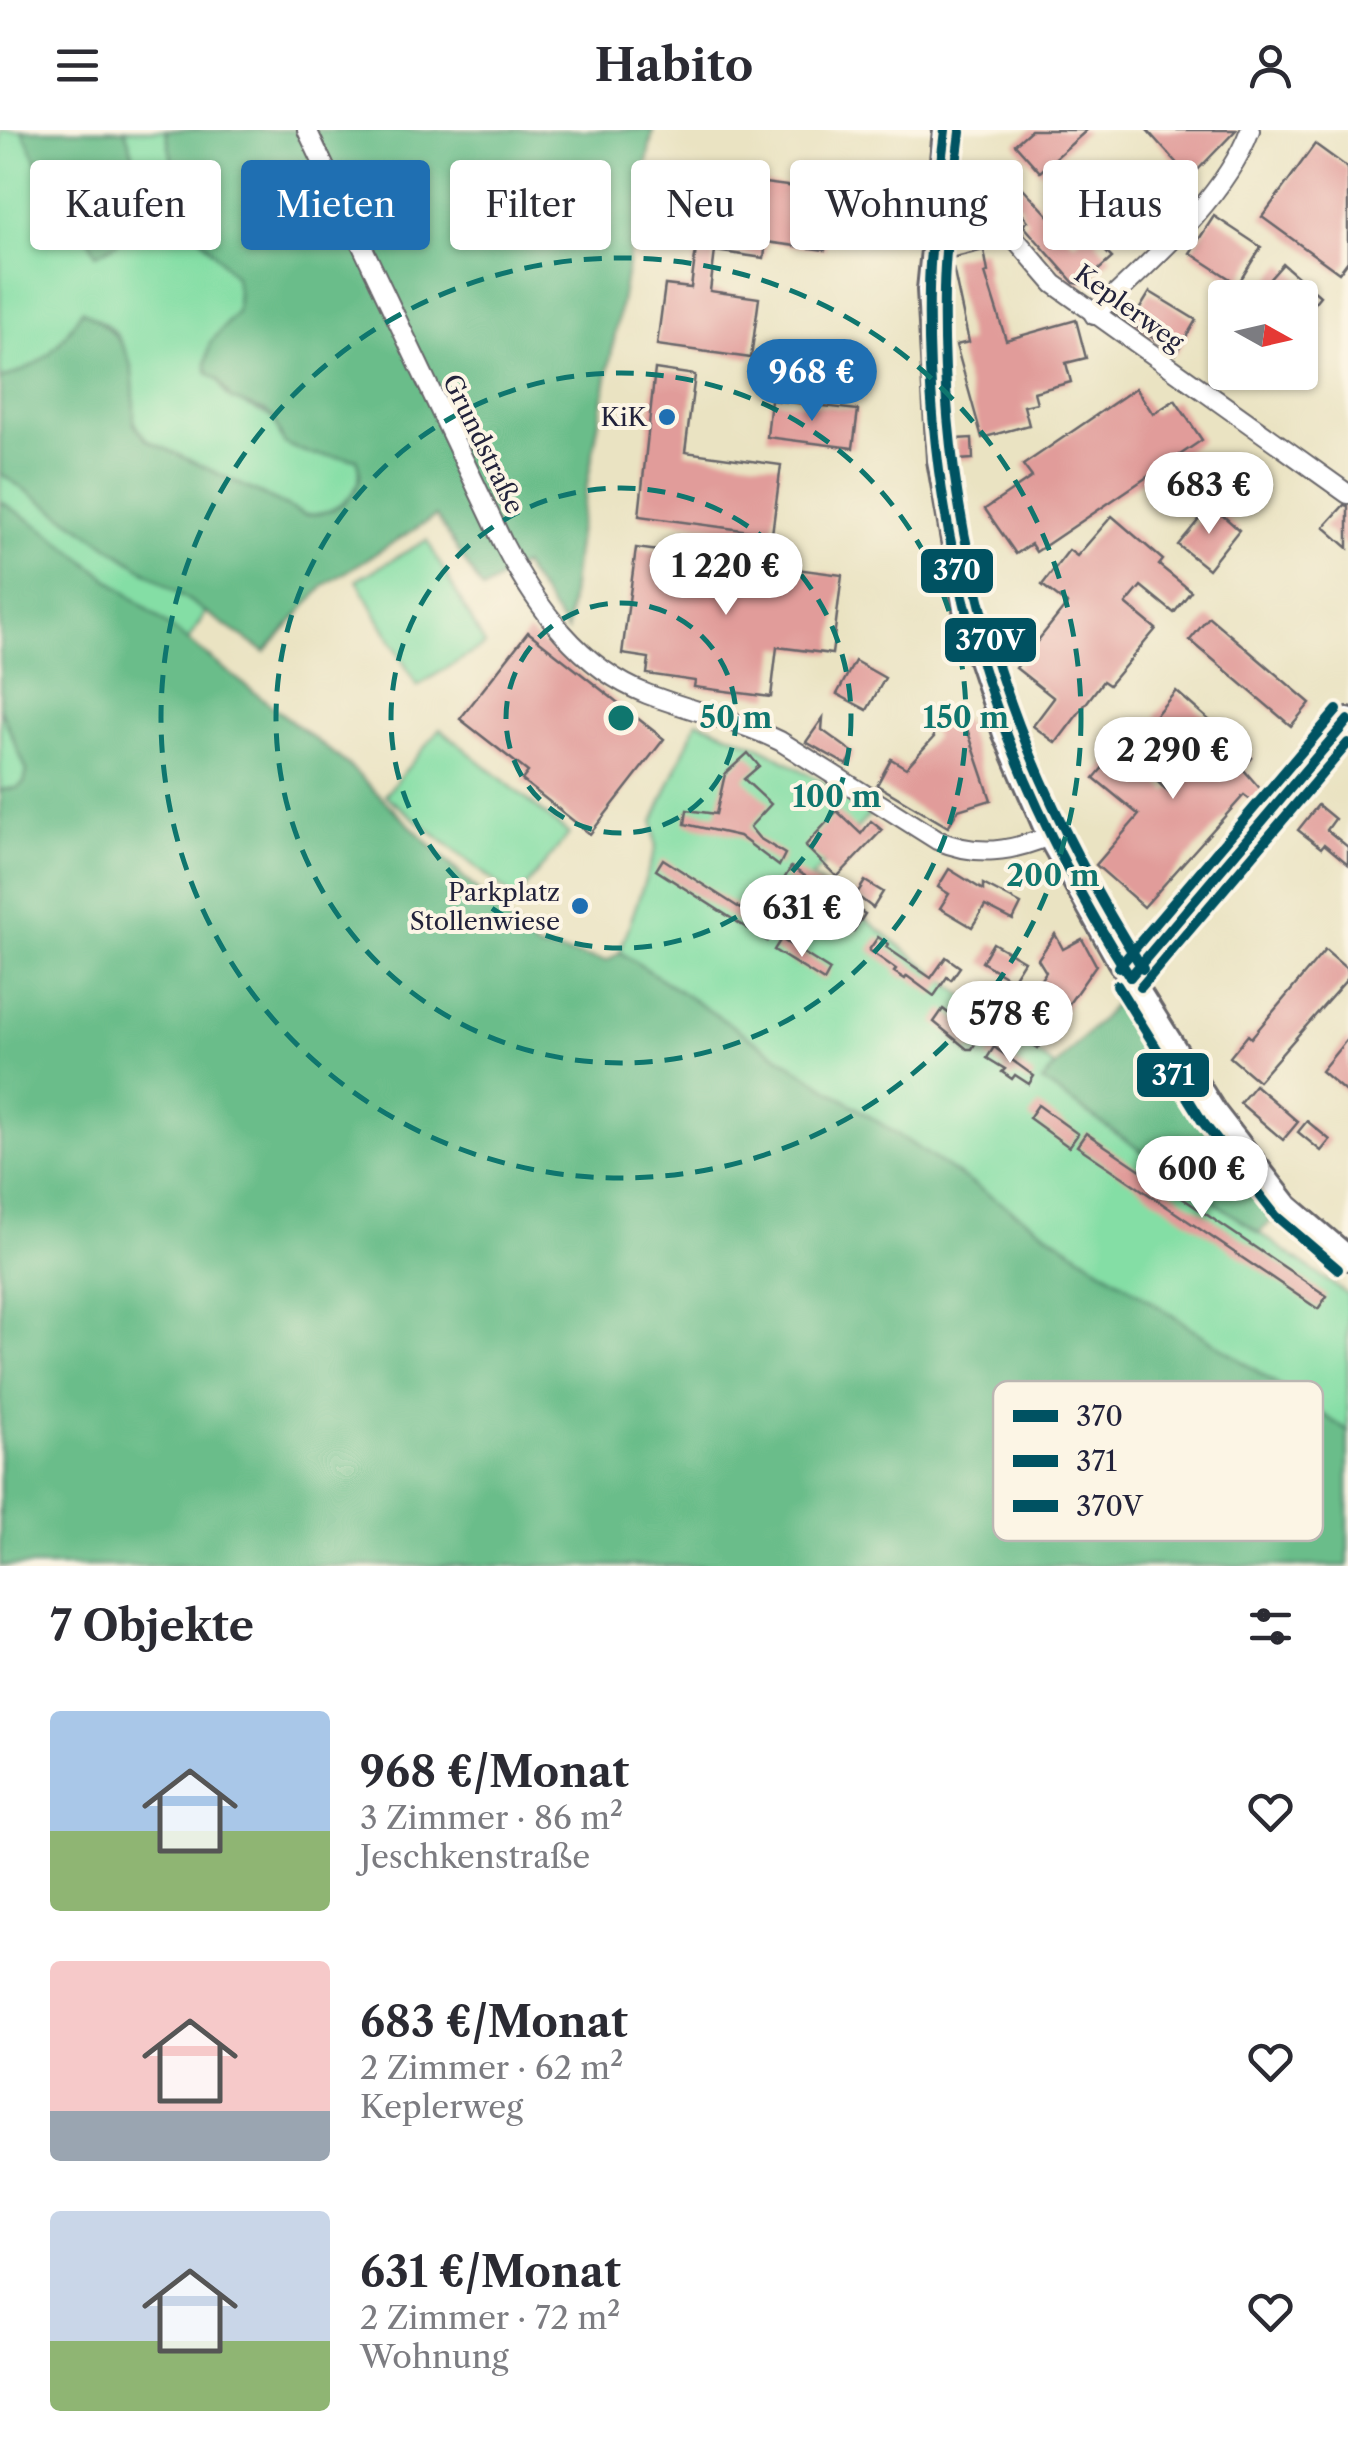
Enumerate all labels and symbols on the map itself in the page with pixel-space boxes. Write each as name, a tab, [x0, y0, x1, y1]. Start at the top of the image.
street label: Keplerweg	[1068, 258, 1190, 358]
north arrow	[1208, 280, 1318, 390]
pin: 968 €	[742, 339, 882, 424]
street label: Grundstraße	[436, 369, 530, 519]
place label: KiK	[600, 402, 649, 433]
marker: KiK	[656, 406, 678, 428]
pin: 683 €	[1139, 452, 1279, 537]
pin: 1 220 €	[634, 533, 818, 618]
line badge: 370	[919, 547, 995, 595]
text: 370	[933, 553, 981, 587]
line badge: 370V	[943, 616, 1038, 664]
text: 370V	[955, 623, 1026, 657]
text: 50 m	[699, 699, 773, 736]
text: 150 m	[923, 699, 1009, 736]
centre of rings	[603, 700, 639, 736]
pin: 2 290 €	[1081, 717, 1265, 802]
text: 100 m	[793, 778, 882, 815]
text: 200 m	[1006, 857, 1100, 894]
pin: 631 €	[732, 875, 872, 960]
place label: Parkplatz Stollenwiese	[410, 877, 560, 937]
marker: Parkplatz Stollenwiese	[569, 895, 591, 917]
pin: 578 €	[940, 981, 1080, 1066]
line badge: 371	[1135, 1051, 1211, 1099]
text: 371	[1151, 1058, 1195, 1092]
pin: 600 €	[1132, 1136, 1272, 1221]
legend	[993, 1381, 1323, 1541]
text: 370	[1076, 1399, 1123, 1433]
text: 371	[1076, 1444, 1117, 1478]
text: 370V	[1076, 1489, 1144, 1523]

